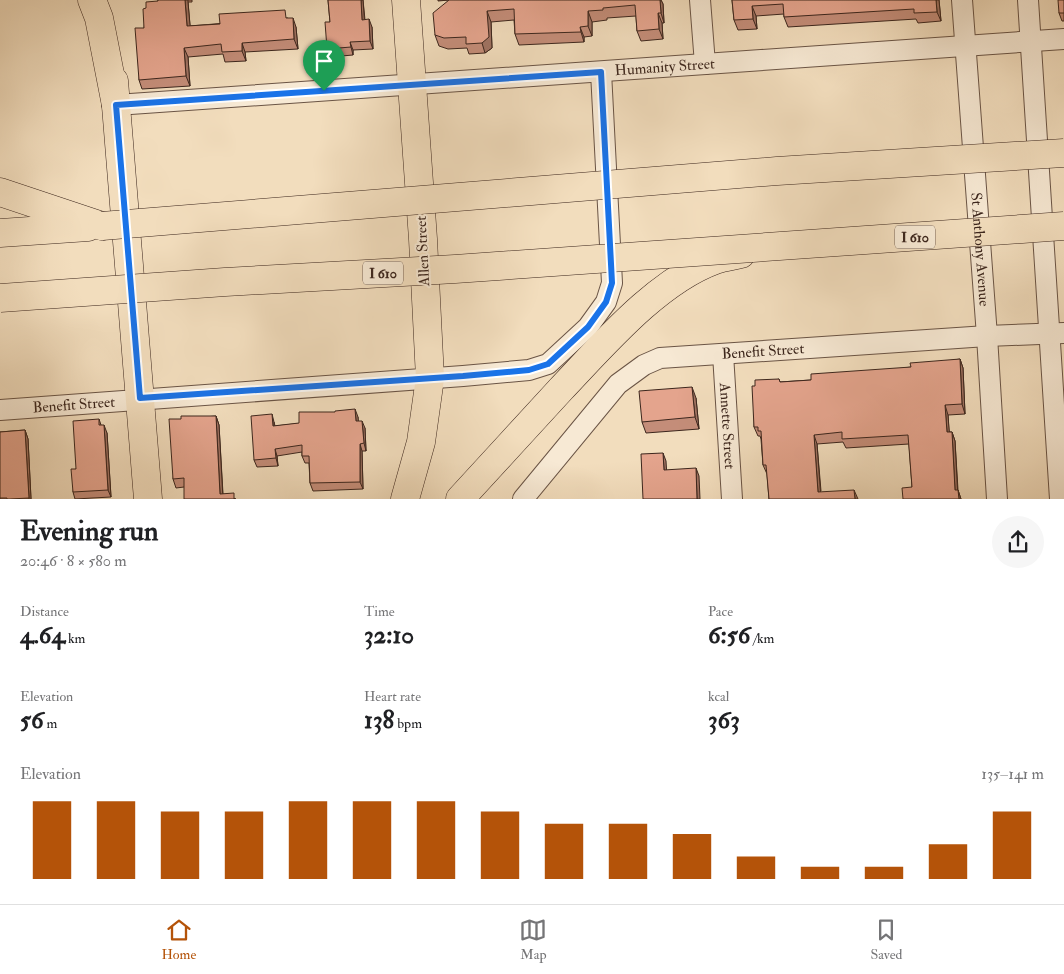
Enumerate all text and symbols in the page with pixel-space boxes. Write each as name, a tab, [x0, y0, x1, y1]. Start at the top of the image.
pin	[303, 40, 345, 91]
icon: arrive	[310, 47, 338, 75]
street label: Humanity Street	[614, 54, 715, 80]
street label: St Anthony Avenue	[967, 192, 994, 307]
street label: Allen Street	[412, 215, 434, 288]
road number: I 610	[895, 226, 935, 248]
road number: I 610	[363, 262, 403, 284]
street label: Benefit Street	[721, 339, 805, 363]
street label: Annette Street	[715, 381, 740, 470]
street label: Benefit Street	[32, 392, 116, 417]
text: Evening run	[20, 514, 158, 549]
button: share	[992, 516, 1044, 568]
text: 20:46 · 8 × 580 m	[20, 551, 127, 571]
text: Distance	[20, 603, 69, 620]
text: Time	[364, 603, 395, 620]
text: Pace	[708, 603, 733, 620]
text: 4.64	[20, 620, 65, 651]
text: 32:10	[364, 620, 414, 651]
text: 6:56	[708, 620, 750, 651]
text: km	[65, 630, 85, 647]
text: /km	[750, 630, 774, 647]
text: Elevation	[20, 688, 73, 705]
text: Heart rate	[364, 688, 421, 705]
text: kcal	[708, 688, 729, 705]
text: 56	[20, 705, 44, 736]
text: 138	[364, 705, 394, 736]
text: 363	[708, 705, 740, 736]
text: m	[44, 715, 57, 732]
text: bpm	[394, 715, 422, 732]
text: Elevation	[20, 764, 81, 784]
text: 135–141 m	[981, 764, 1044, 784]
tab: Home	[162, 916, 196, 963]
tab: Map	[519, 916, 547, 963]
tab: Saved	[870, 916, 902, 963]

